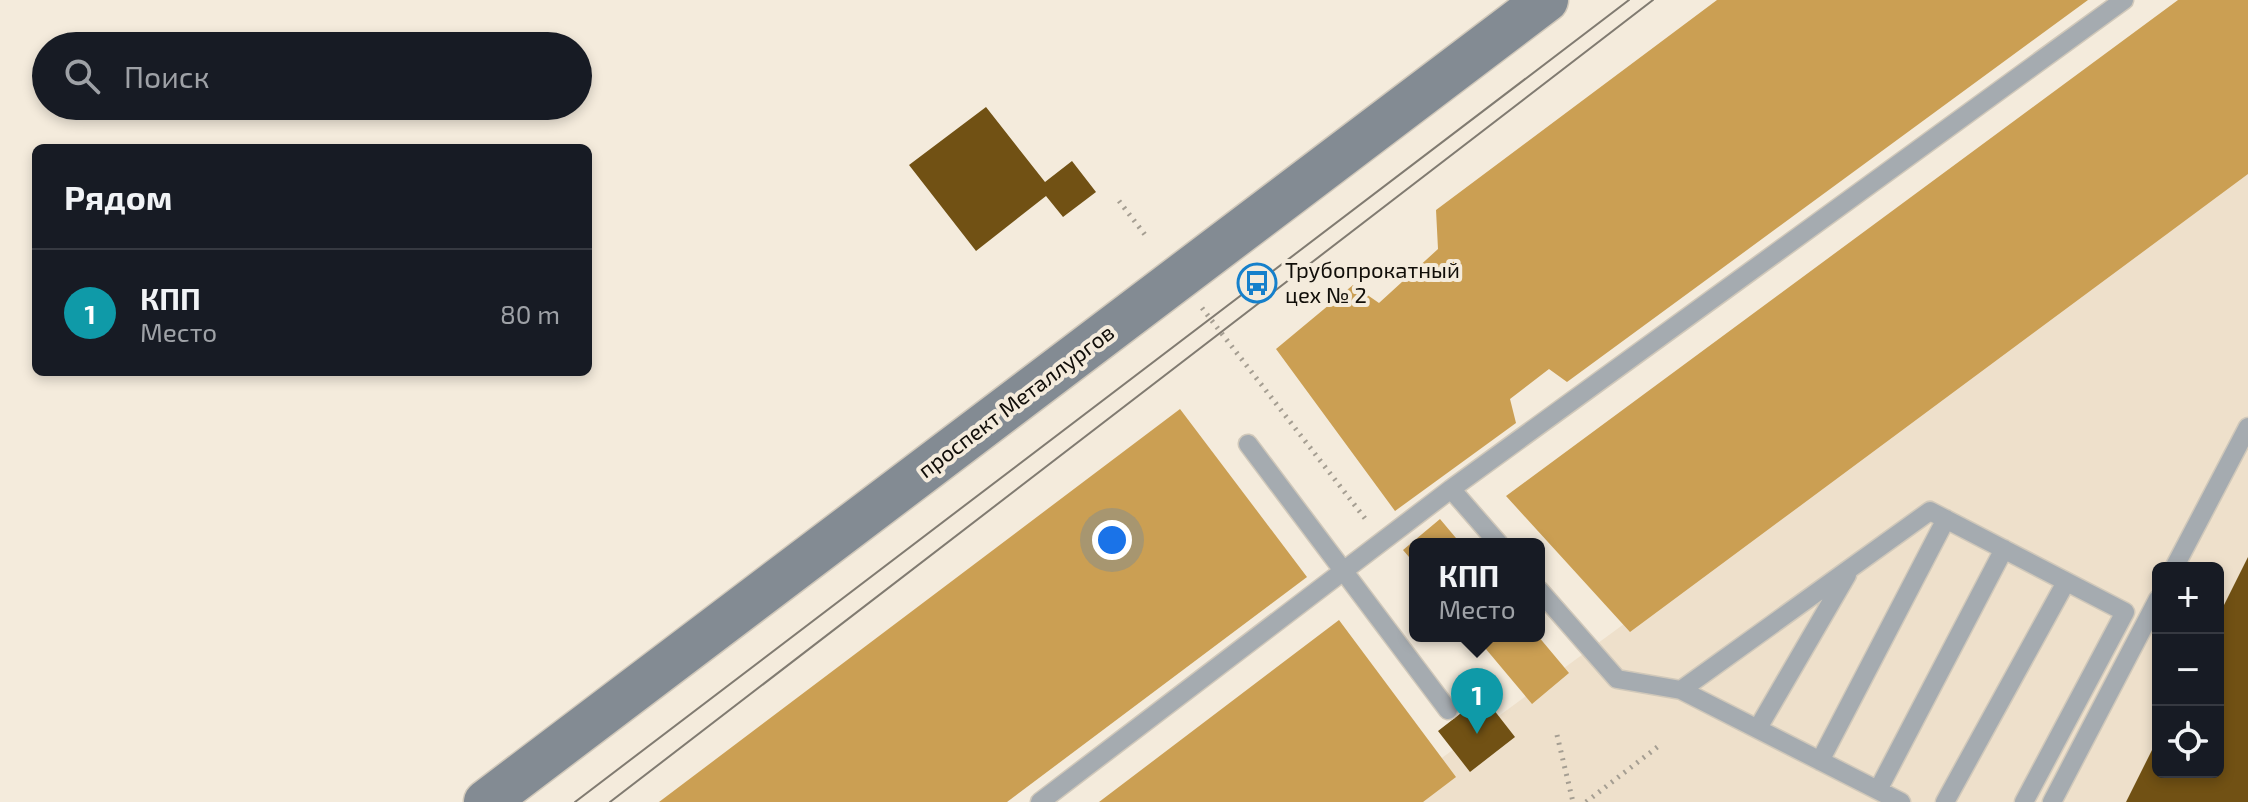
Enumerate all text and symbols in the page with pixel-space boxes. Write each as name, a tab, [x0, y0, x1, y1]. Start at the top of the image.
search box	[32, 32, 592, 120]
icon: search	[60, 54, 104, 98]
text: Поиск	[124, 58, 210, 94]
text: Рядом	[64, 176, 172, 217]
place label: Трубопрокатный цех № 2	[1285, 256, 1460, 307]
bus stop icon: Трубопрокатный цех № 2	[1236, 262, 1278, 304]
text: КПП	[140, 280, 201, 316]
text: 1	[84, 298, 96, 329]
text: 80 m	[500, 298, 560, 329]
text: Место	[140, 316, 217, 347]
street label: проспект Металлургов	[912, 318, 1119, 483]
your location	[1092, 520, 1132, 560]
popup	[1409, 538, 1545, 642]
text: КПП	[1438, 557, 1499, 593]
map controls	[2152, 562, 2224, 778]
button: +	[2152, 562, 2224, 634]
text: Место	[1438, 593, 1516, 624]
button: −	[2152, 634, 2224, 706]
pin: 1	[1451, 668, 1503, 734]
button: locate	[2152, 706, 2224, 778]

